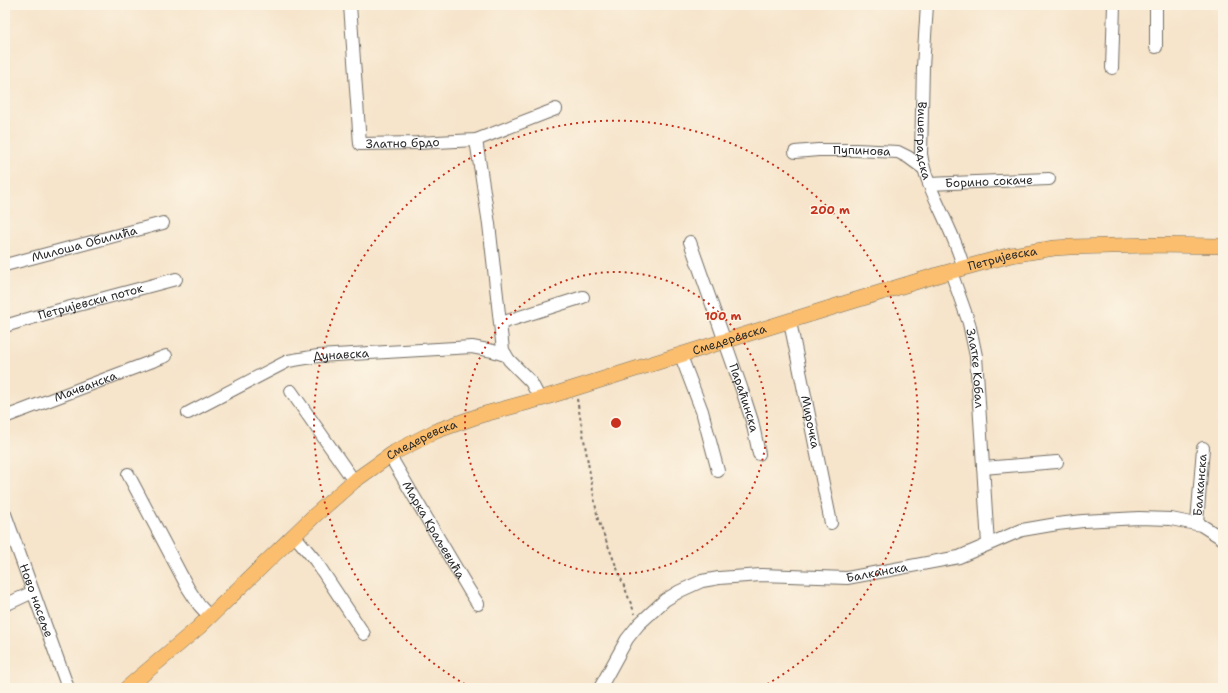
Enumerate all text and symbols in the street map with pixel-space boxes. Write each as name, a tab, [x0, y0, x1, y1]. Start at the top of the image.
street label: Вишеградска	[913, 101, 935, 182]
street label: Златно брдо	[366, 134, 440, 152]
street label: Пупинова	[833, 142, 892, 160]
street label: Борино сокаче	[945, 172, 1033, 191]
text: 200 m	[810, 202, 850, 218]
street label: Милоша Обилића	[30, 222, 139, 266]
street label: Петријевска	[966, 243, 1039, 274]
street label: Петријевски поток	[36, 280, 146, 324]
text: 100 m	[705, 308, 742, 324]
street label: Смедеревска	[690, 320, 769, 359]
street label: Златке Кобал	[962, 327, 987, 409]
street label: Дунавска	[311, 345, 370, 365]
street label: Параћинска	[725, 361, 762, 434]
street label: Мачванска	[52, 367, 119, 406]
street label: Мирочка	[797, 394, 824, 450]
street label: Смедеревска	[383, 416, 460, 464]
centre of rings	[609, 416, 623, 430]
street label: Балканска	[1190, 453, 1211, 517]
street label: Марка Краљевића	[399, 478, 469, 582]
street label: Балканска	[845, 559, 909, 586]
street label: Ново насеље	[16, 562, 57, 640]

